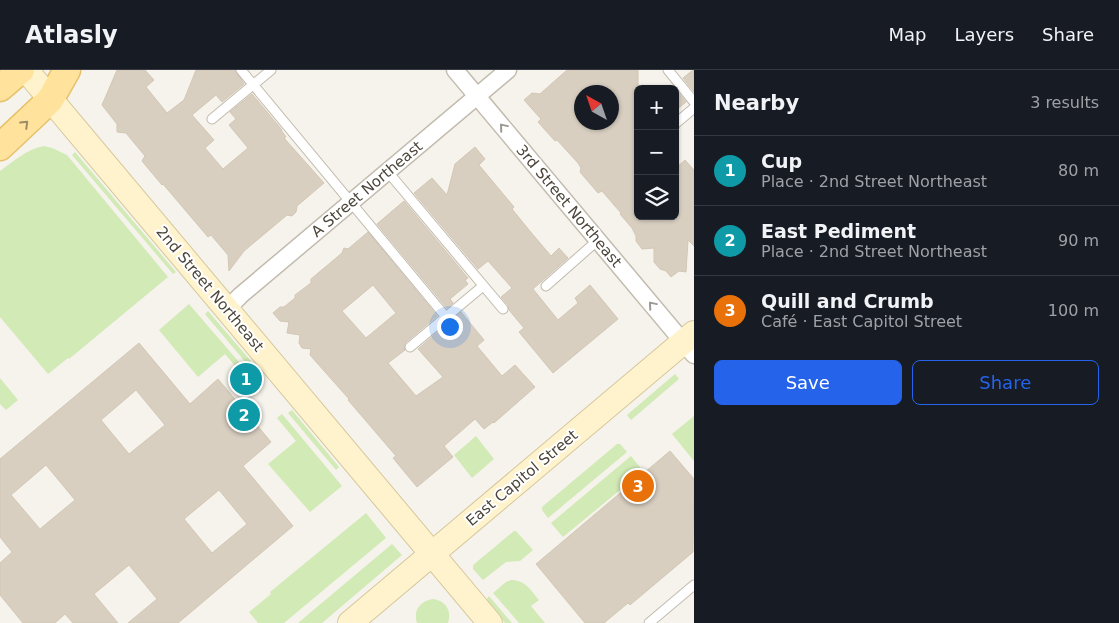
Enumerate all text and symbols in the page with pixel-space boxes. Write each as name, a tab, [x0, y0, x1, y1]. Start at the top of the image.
text: Atlasly	[25, 21, 118, 49]
text: Map	[888, 24, 926, 45]
text: Layers	[954, 24, 1014, 45]
text: Share	[1042, 24, 1094, 45]
north arrow	[574, 85, 619, 130]
map controls	[634, 85, 679, 220]
button: +	[634, 85, 679, 130]
text: Nearby	[714, 91, 799, 115]
text: 3 results	[1030, 93, 1099, 112]
one-way arrow	[19, 120, 28, 129]
one-way arrow	[500, 123, 509, 132]
button: −	[634, 130, 679, 175]
street label: A Street Northeast	[308, 137, 426, 241]
street label: 3rd Street Northeast	[513, 141, 626, 271]
text: Cup	[761, 150, 802, 172]
text: 1	[724, 161, 736, 180]
text: 80 m	[1058, 161, 1099, 180]
text: Place · 2nd Street Northeast	[761, 172, 987, 191]
button: layers	[634, 175, 679, 220]
text: East Pediment	[761, 220, 916, 242]
street label: 2nd Street Northeast	[152, 223, 268, 355]
text: 2	[724, 231, 736, 250]
text: 90 m	[1058, 231, 1099, 250]
text: Place · 2nd Street Northeast	[761, 242, 987, 261]
text: Quill and Crumb	[761, 290, 934, 312]
text: 3	[724, 301, 736, 320]
text: 100 m	[1048, 301, 1099, 320]
one-way arrow	[649, 302, 657, 311]
text: Café · East Capitol Street	[761, 312, 962, 331]
your location	[437, 314, 463, 340]
pin: 1	[230, 360, 262, 398]
button: Save	[714, 360, 902, 405]
button: Share	[912, 360, 1099, 405]
pin: 2	[228, 396, 260, 434]
street label: East Capitol Street	[463, 426, 582, 530]
pin: 3	[622, 467, 654, 505]

